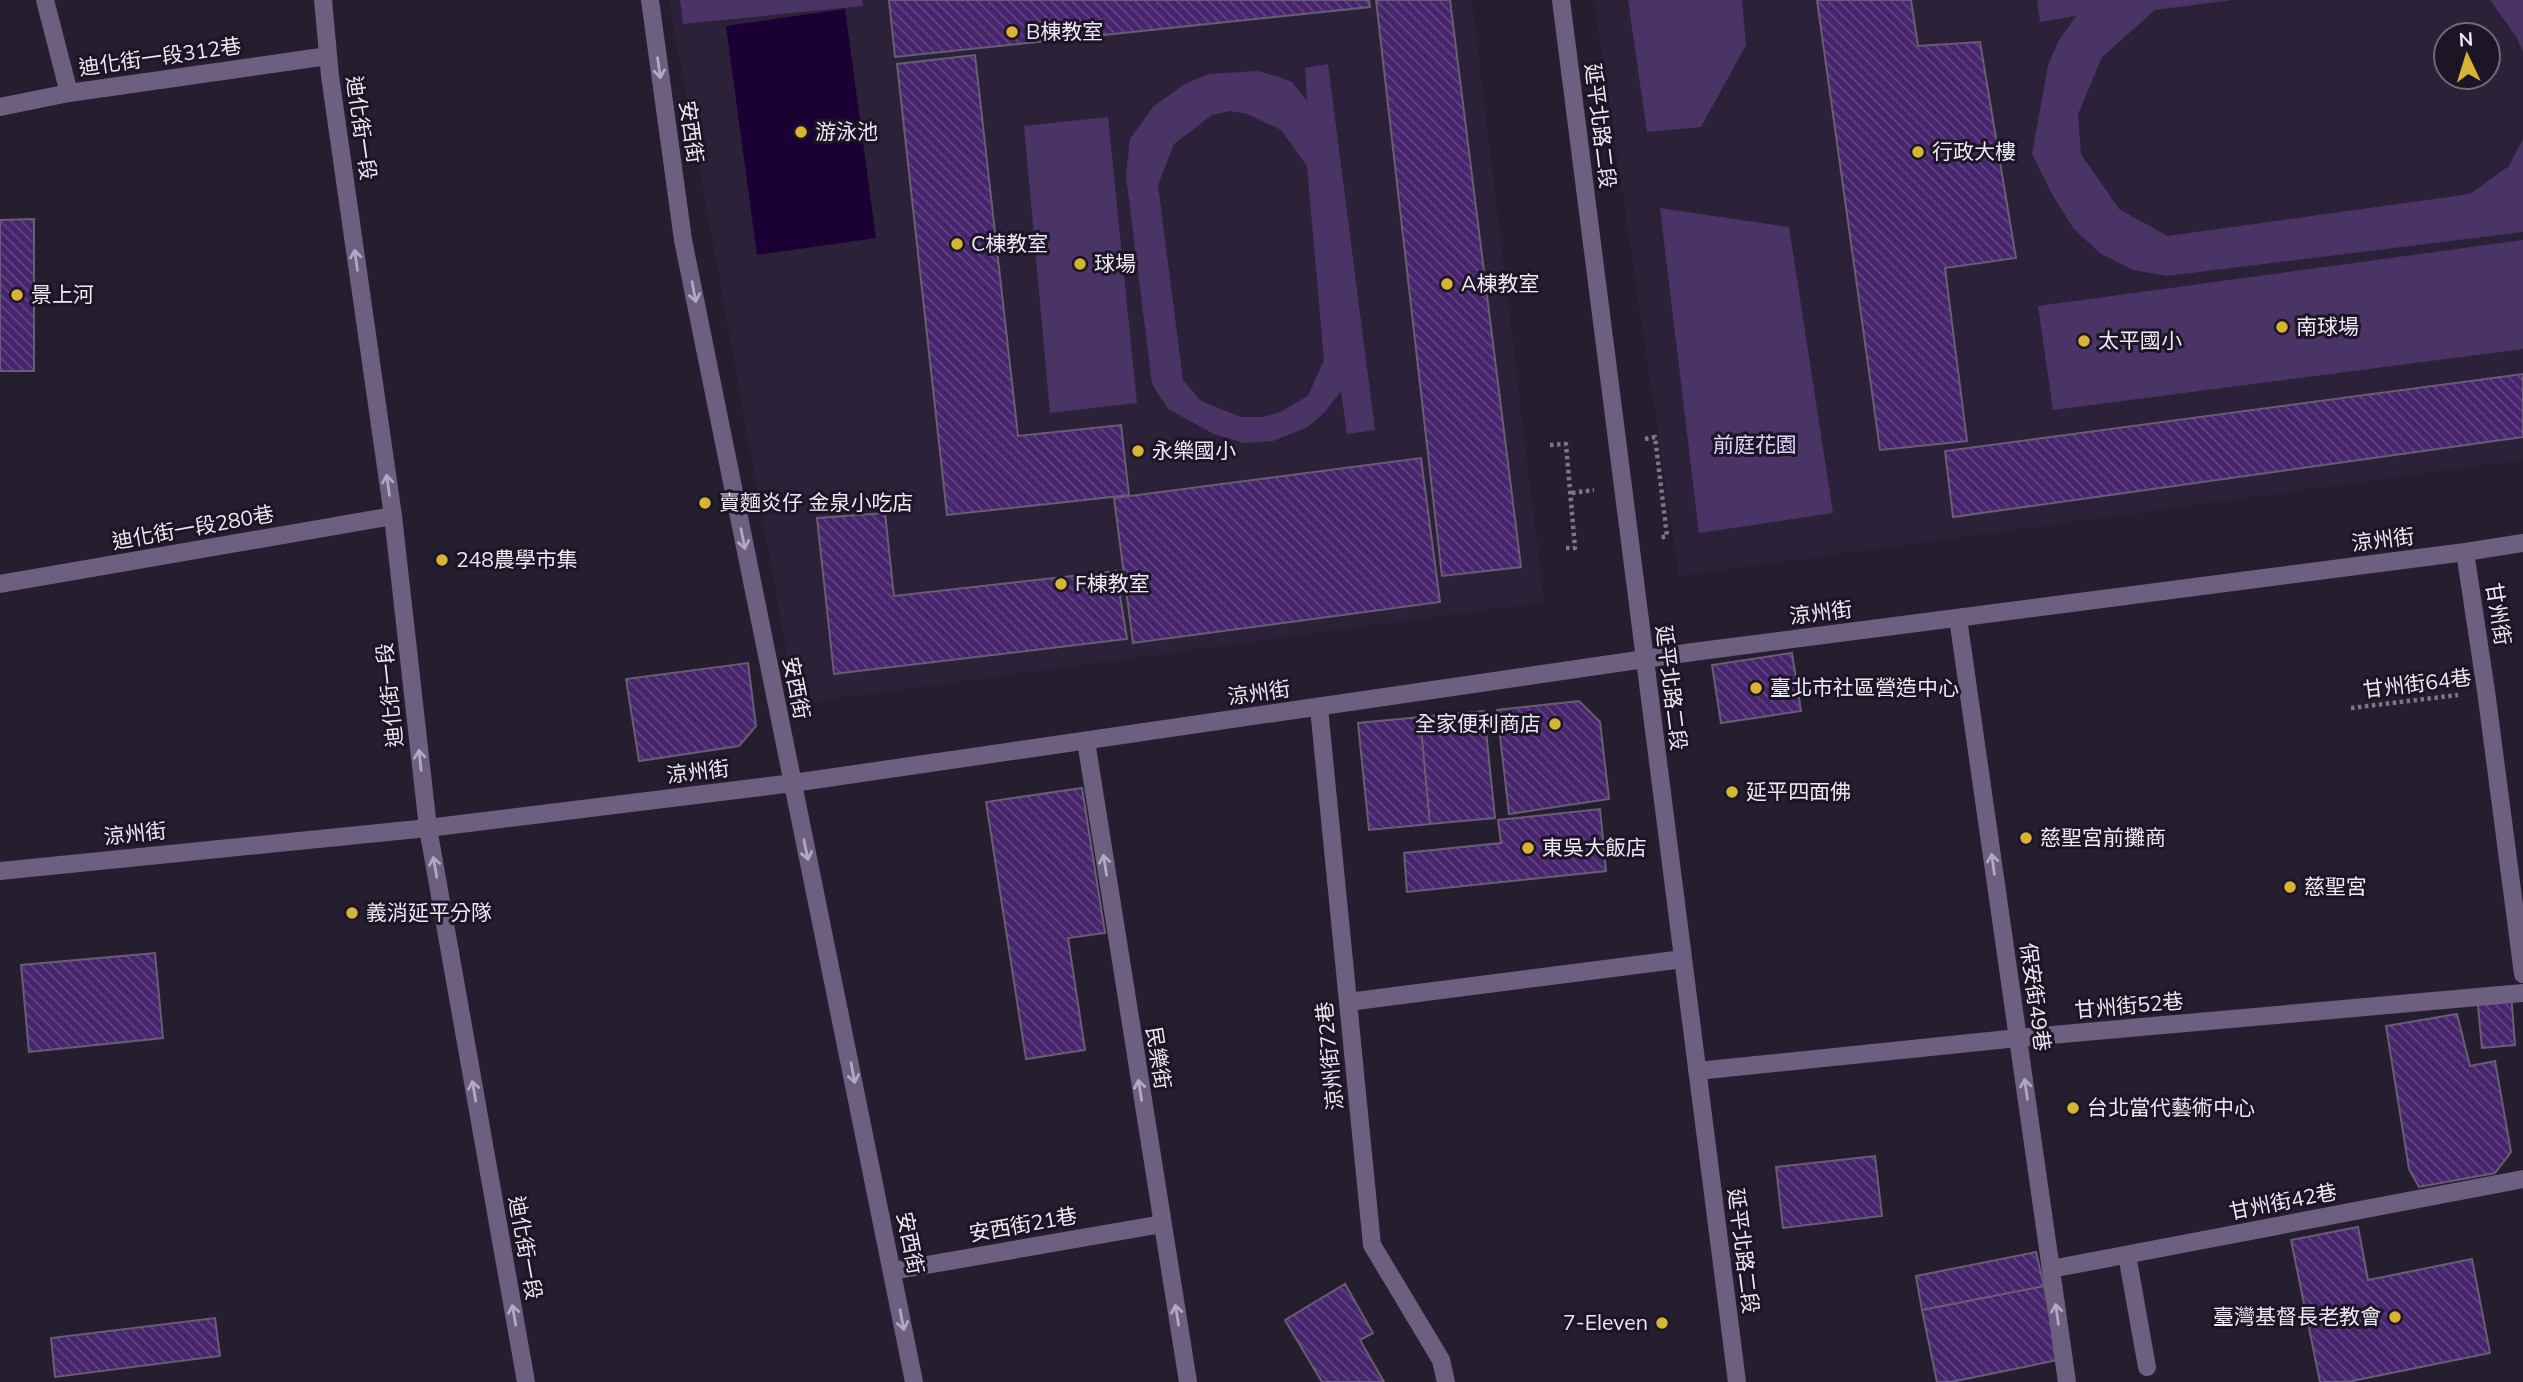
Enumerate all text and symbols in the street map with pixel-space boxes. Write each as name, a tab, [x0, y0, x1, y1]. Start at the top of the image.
place label: B棟教室	[1026, 18, 1103, 44]
north arrow	[2432, 21, 2502, 91]
marker: B棟教室	[1004, 24, 1020, 40]
text: N	[2458, 27, 2474, 52]
street label: 迪化街一段312巷	[77, 32, 243, 80]
one-way arrow	[653, 56, 666, 78]
street label: 延平北路二段	[1580, 62, 1622, 190]
street label: 迪化街一段	[342, 74, 382, 182]
street label: 安西街	[675, 99, 709, 165]
place label: 游泳池	[815, 118, 878, 144]
marker: 游泳池	[793, 124, 809, 140]
place label: 行政大樓	[1932, 138, 2016, 164]
marker: 行政大樓	[1910, 144, 1926, 160]
place label: C棟教室	[971, 230, 1048, 256]
marker: C棟教室	[949, 236, 965, 252]
one-way arrow	[350, 249, 363, 272]
place label: 球場	[1094, 250, 1136, 276]
marker: 球場	[1072, 256, 1088, 272]
place label: A棟教室	[1461, 270, 1539, 296]
marker: A棟教室	[1439, 276, 1455, 292]
one-way arrow	[687, 280, 701, 303]
place label: 景上河	[31, 281, 94, 307]
marker: 景上河	[9, 287, 25, 303]
place label: 南球場	[2296, 313, 2359, 339]
marker: 南球場	[2274, 319, 2290, 335]
place label: 太平國小	[2098, 327, 2182, 353]
marker: 太平國小	[2076, 333, 2092, 349]
park label: 前庭花園	[1713, 431, 1797, 457]
place label: 永樂國小	[1152, 437, 1236, 463]
marker: 永樂國小	[1130, 443, 1146, 459]
one-way arrow	[382, 474, 395, 497]
place label: 賣麵炎仔 金泉小吃店	[719, 489, 913, 515]
marker: 賣麵炎仔 金泉小吃店	[697, 495, 713, 511]
street label: 迪化街一段280巷	[110, 500, 276, 554]
street label: 涼州街	[2350, 522, 2416, 556]
one-way arrow	[737, 527, 751, 550]
place label: 248農學市集	[456, 546, 578, 572]
marker: 248農學市集	[434, 552, 450, 568]
place label: F棟教室	[1075, 570, 1150, 596]
marker: F棟教室	[1053, 576, 1069, 592]
street label: 甘州街	[2481, 581, 2517, 647]
street label: 涼州街	[1788, 595, 1854, 629]
street label: 延平北路二段	[1651, 624, 1693, 752]
street label: 迪化街一段	[371, 642, 407, 749]
street label: 安西街	[778, 654, 816, 721]
street label: 甘州街64巷	[2361, 663, 2473, 703]
place label: 臺北市社區營造中心	[1770, 674, 1959, 700]
street label: 涼州街	[1226, 675, 1292, 709]
marker: 臺北市社區營造中心	[1748, 680, 1764, 696]
place label: 全家便利商店	[1415, 710, 1541, 736]
marker: 全家便利商店	[1547, 716, 1563, 732]
one-way arrow	[414, 749, 427, 772]
street label: 涼州街	[665, 754, 731, 788]
place label: 延平四面佛	[1746, 778, 1851, 804]
marker: 延平四面佛	[1724, 784, 1740, 800]
street label: 涼州街	[102, 817, 168, 849]
place label: 慈聖宮前攤商	[2040, 824, 2166, 850]
marker: 慈聖宮前攤商	[2018, 830, 2034, 846]
place label: 東吳大飯店	[1542, 834, 1647, 860]
one-way arrow	[800, 838, 814, 861]
marker: 東吳大飯店	[1520, 840, 1536, 856]
one-way arrow	[1986, 853, 1999, 876]
one-way arrow	[1098, 854, 1111, 877]
one-way arrow	[428, 856, 441, 879]
place label: 慈聖宮	[2304, 873, 2367, 899]
marker: 慈聖宮	[2282, 879, 2298, 895]
place label: 義消延平分隊	[366, 899, 492, 925]
marker: 義消延平分隊	[344, 905, 360, 921]
street label: 保安街49巷	[2016, 941, 2056, 1053]
street label: 甘州街52巷	[2073, 987, 2184, 1023]
street label: 涼州街72巷	[1310, 1000, 1348, 1112]
street label: 民樂街	[1141, 1025, 1177, 1091]
one-way arrow	[846, 1061, 860, 1084]
one-way arrow	[2019, 1078, 2032, 1101]
one-way arrow	[1133, 1079, 1146, 1102]
one-way arrow	[467, 1080, 481, 1103]
place label: 台北當代藝術中心	[2087, 1094, 2255, 1120]
marker: 台北當代藝術中心	[2065, 1100, 2081, 1116]
street label: 甘州街42巷	[2227, 1178, 2339, 1224]
street label: 延平北路二段	[1723, 1187, 1765, 1315]
street label: 迪化街一段	[504, 1194, 548, 1302]
street label: 安西街21巷	[967, 1202, 1079, 1246]
street label: 安西街	[892, 1209, 930, 1276]
place label: 臺灣基督長老教會	[2213, 1303, 2381, 1329]
one-way arrow	[507, 1304, 520, 1327]
one-way arrow	[1170, 1304, 1183, 1327]
one-way arrow	[2051, 1304, 2064, 1326]
one-way arrow	[896, 1308, 909, 1331]
place label: 7-Eleven	[1563, 1309, 1648, 1335]
marker: 臺灣基督長老教會	[2387, 1309, 2403, 1325]
marker: 7-Eleven	[1654, 1315, 1670, 1331]

